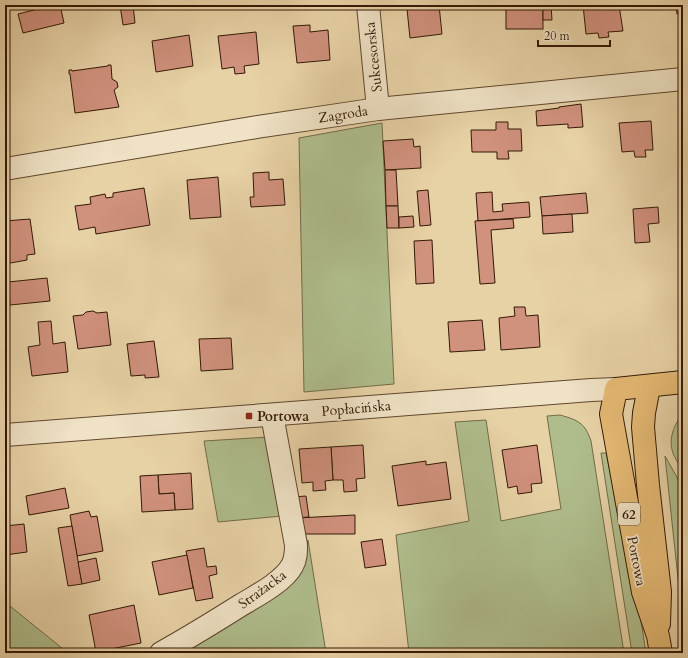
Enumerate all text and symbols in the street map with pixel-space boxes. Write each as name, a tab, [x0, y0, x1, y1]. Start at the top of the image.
street label: Sukcesorska	[360, 21, 387, 93]
scale bar	[538, 22, 610, 48]
text: 20 m	[544, 28, 571, 44]
street label: Zagroda	[317, 101, 369, 128]
street label: Popłacińska	[320, 396, 392, 421]
place label: Portowa	[257, 407, 309, 426]
marker: Portowa	[244, 411, 254, 421]
road number: 62	[618, 503, 640, 525]
street label: Portowa	[622, 535, 651, 588]
street label: Strażacka	[235, 566, 290, 613]

